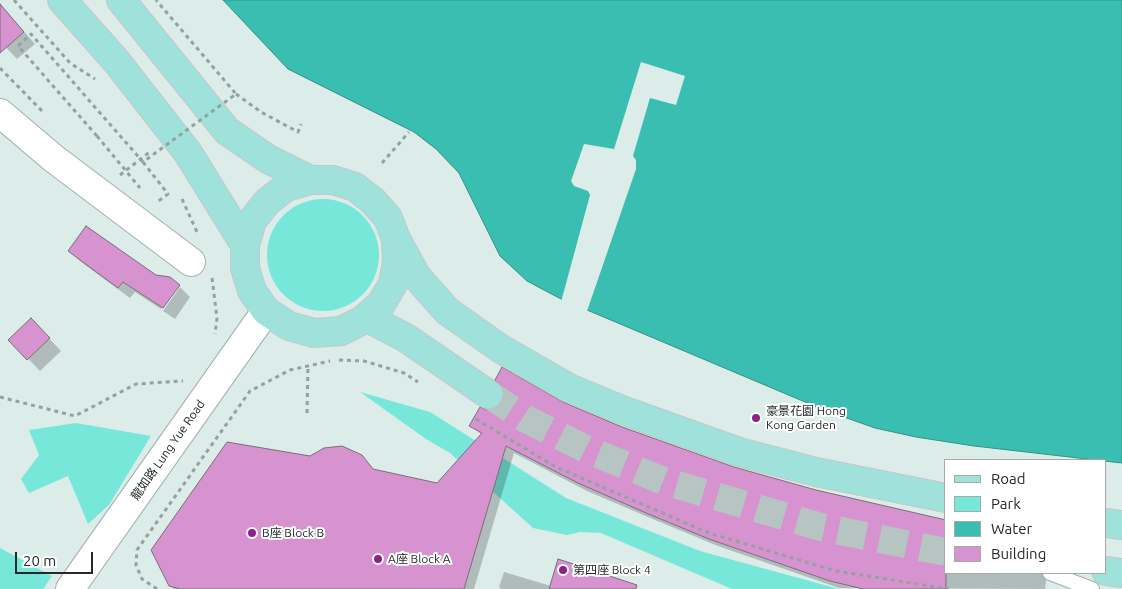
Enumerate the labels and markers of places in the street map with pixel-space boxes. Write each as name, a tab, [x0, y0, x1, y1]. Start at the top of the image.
place label: 豪景花園 Hong Kong Garden	[766, 404, 846, 432]
marker: 豪景花園 Hong Kong Garden	[750, 412, 762, 424]
place label: B座 Block B	[262, 526, 324, 540]
marker: B座 Block B	[246, 527, 258, 539]
place label: A座 Block A	[388, 552, 451, 566]
marker: A座 Block A	[372, 553, 384, 565]
place label: 第四座 Block 4	[573, 563, 651, 577]
marker: 第四座 Block 4	[557, 564, 569, 576]

